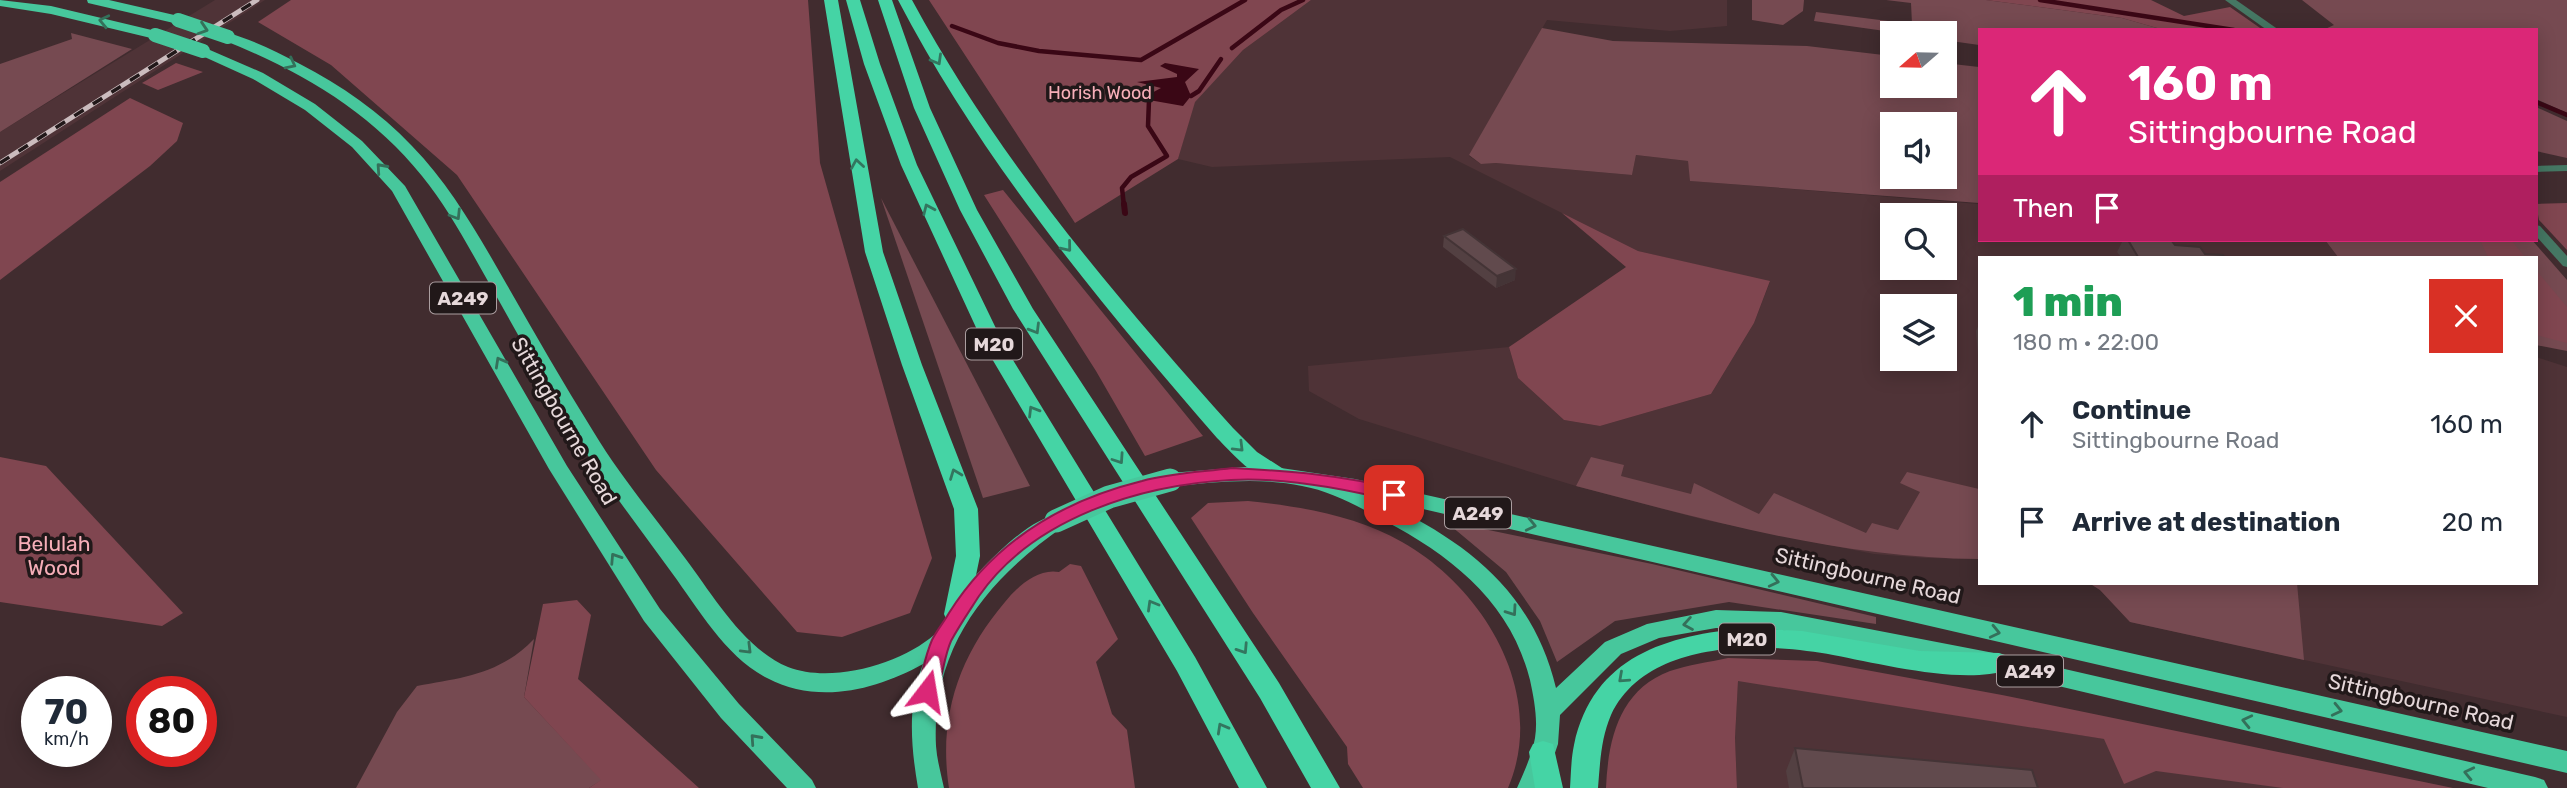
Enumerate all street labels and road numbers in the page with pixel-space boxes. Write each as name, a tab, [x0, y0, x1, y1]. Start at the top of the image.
road number: A249	[430, 282, 496, 314]
road number: M20	[966, 328, 1022, 360]
street label: Sittingbourne Road	[506, 332, 623, 509]
road number: A249	[1445, 498, 1511, 528]
street label: Sittingbourne Road	[1773, 542, 1963, 609]
road number: M20	[1719, 624, 1775, 654]
road number: A249	[1997, 656, 2063, 686]
street label: Sittingbourne Road	[2326, 668, 2516, 735]

